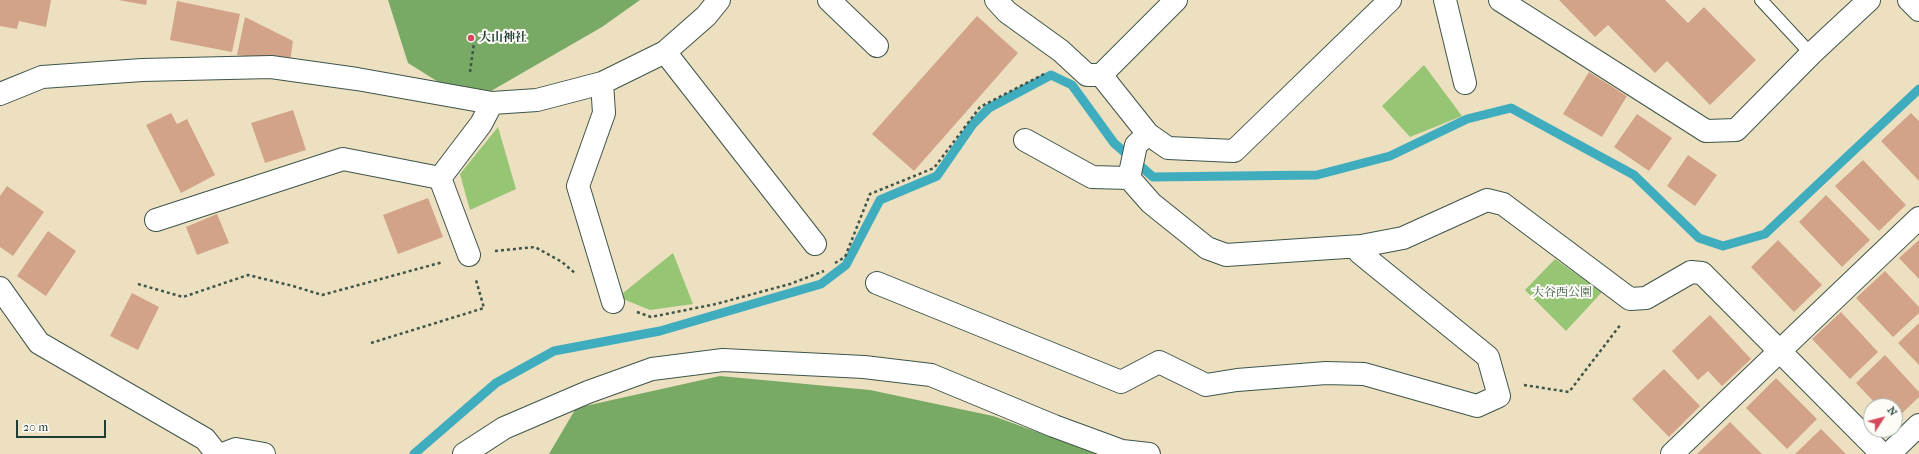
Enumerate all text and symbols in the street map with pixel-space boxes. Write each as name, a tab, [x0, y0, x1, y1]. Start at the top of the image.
place label: 大山神社	[479, 31, 527, 45]
marker: 大山神社	[466, 33, 476, 43]
park label: 大谷西公園	[1532, 286, 1592, 300]
north arrow	[1863, 398, 1903, 438]
text: N	[1885, 404, 1900, 418]
scale bar	[18, 412, 108, 438]
text: 20 m	[23, 420, 48, 434]

